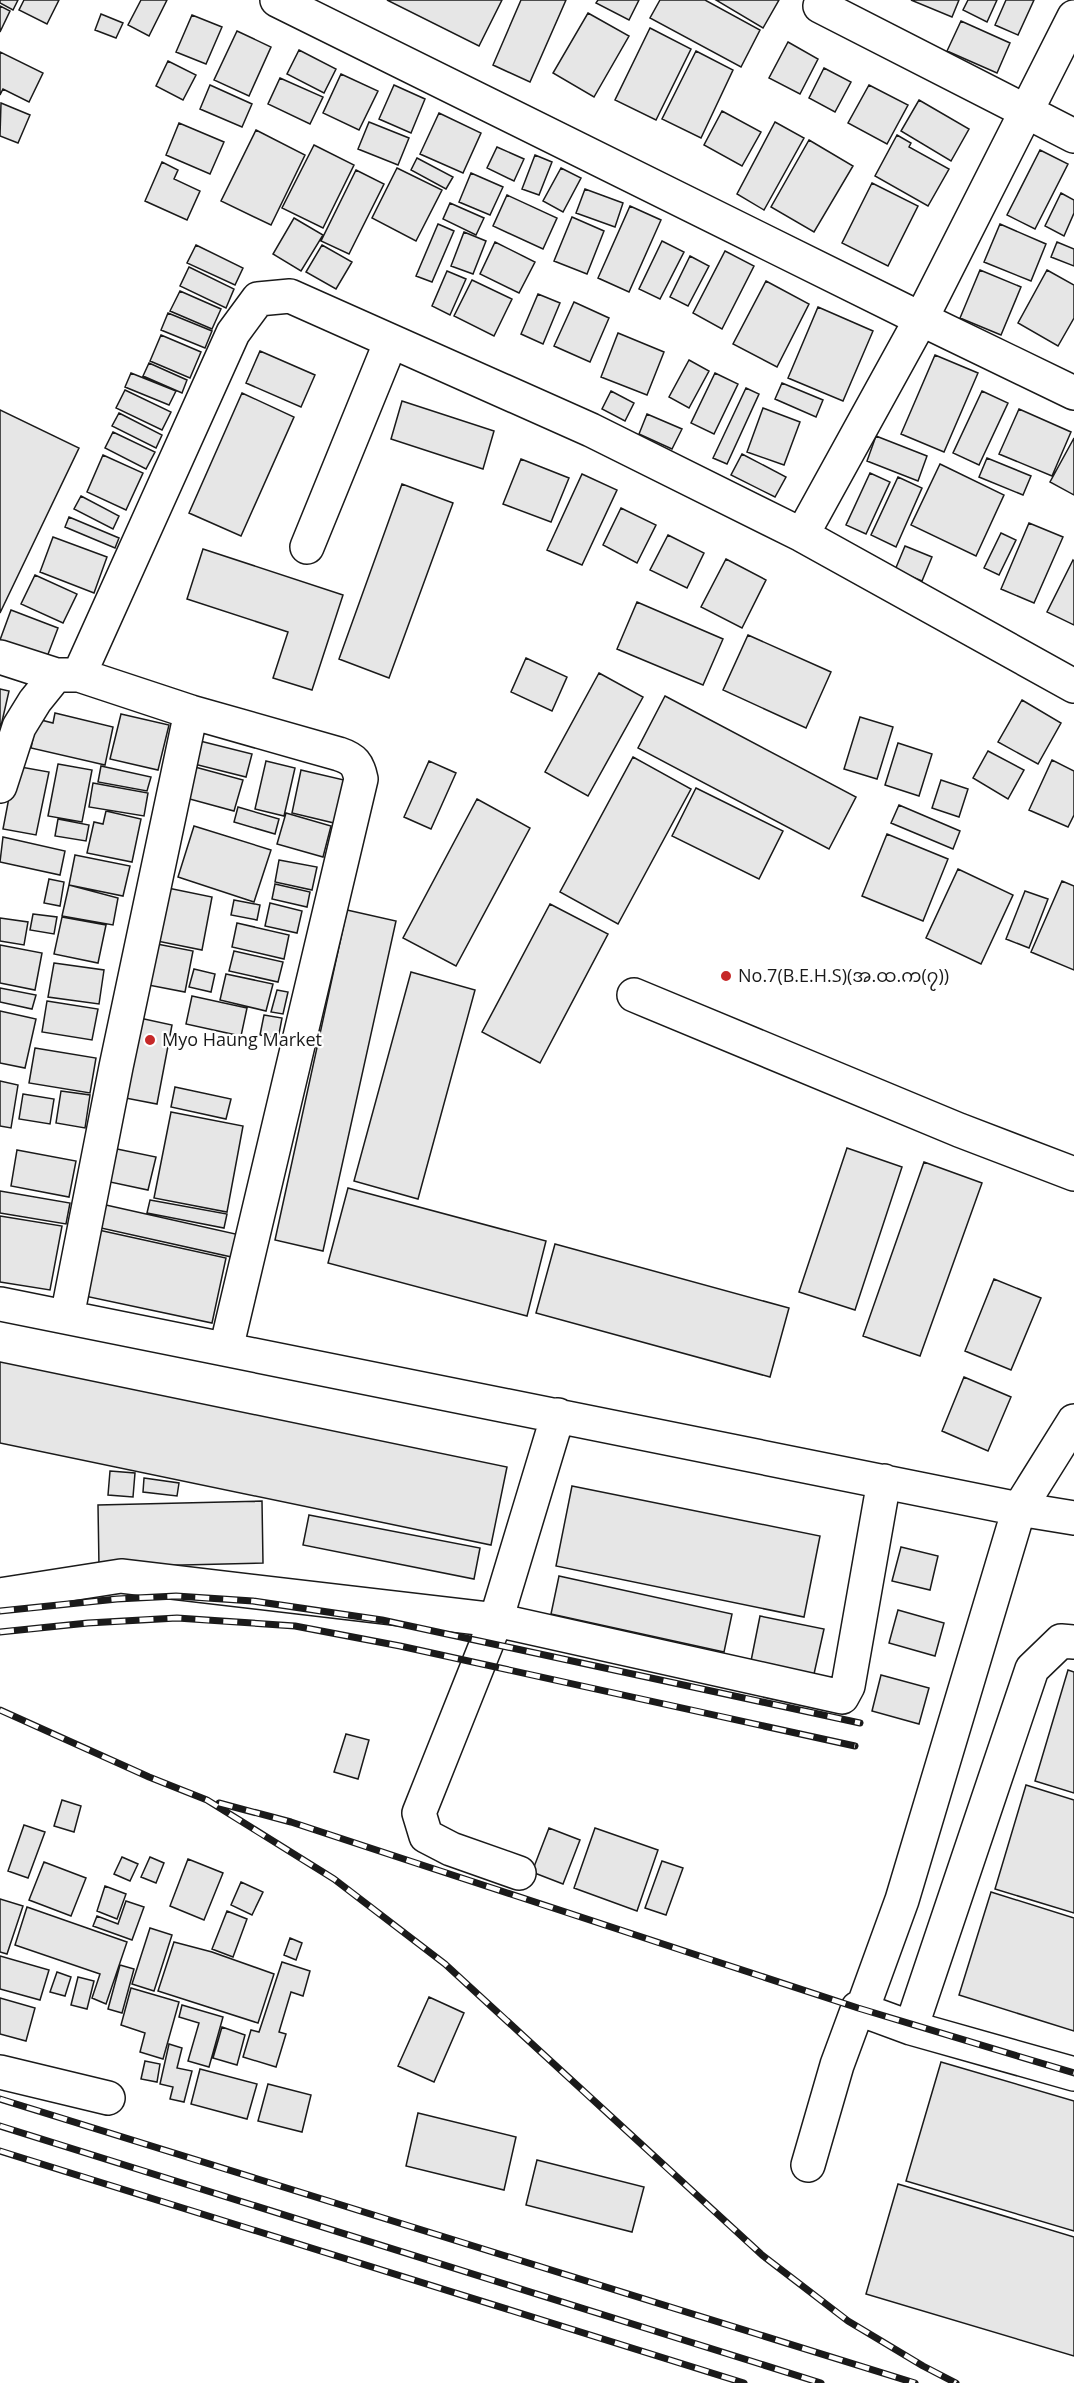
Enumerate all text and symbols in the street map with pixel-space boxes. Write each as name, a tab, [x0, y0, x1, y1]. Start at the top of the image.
place label: No.7(B.E.H.S)(အ.ထ.က(၇))	[738, 963, 949, 991]
marker: No.7(B.E.H.S)(အ.ထ.က(၇))	[719, 969, 733, 983]
place label: Myo Haung Market	[162, 1027, 322, 1051]
marker: Myo Haung Market	[143, 1033, 157, 1047]

